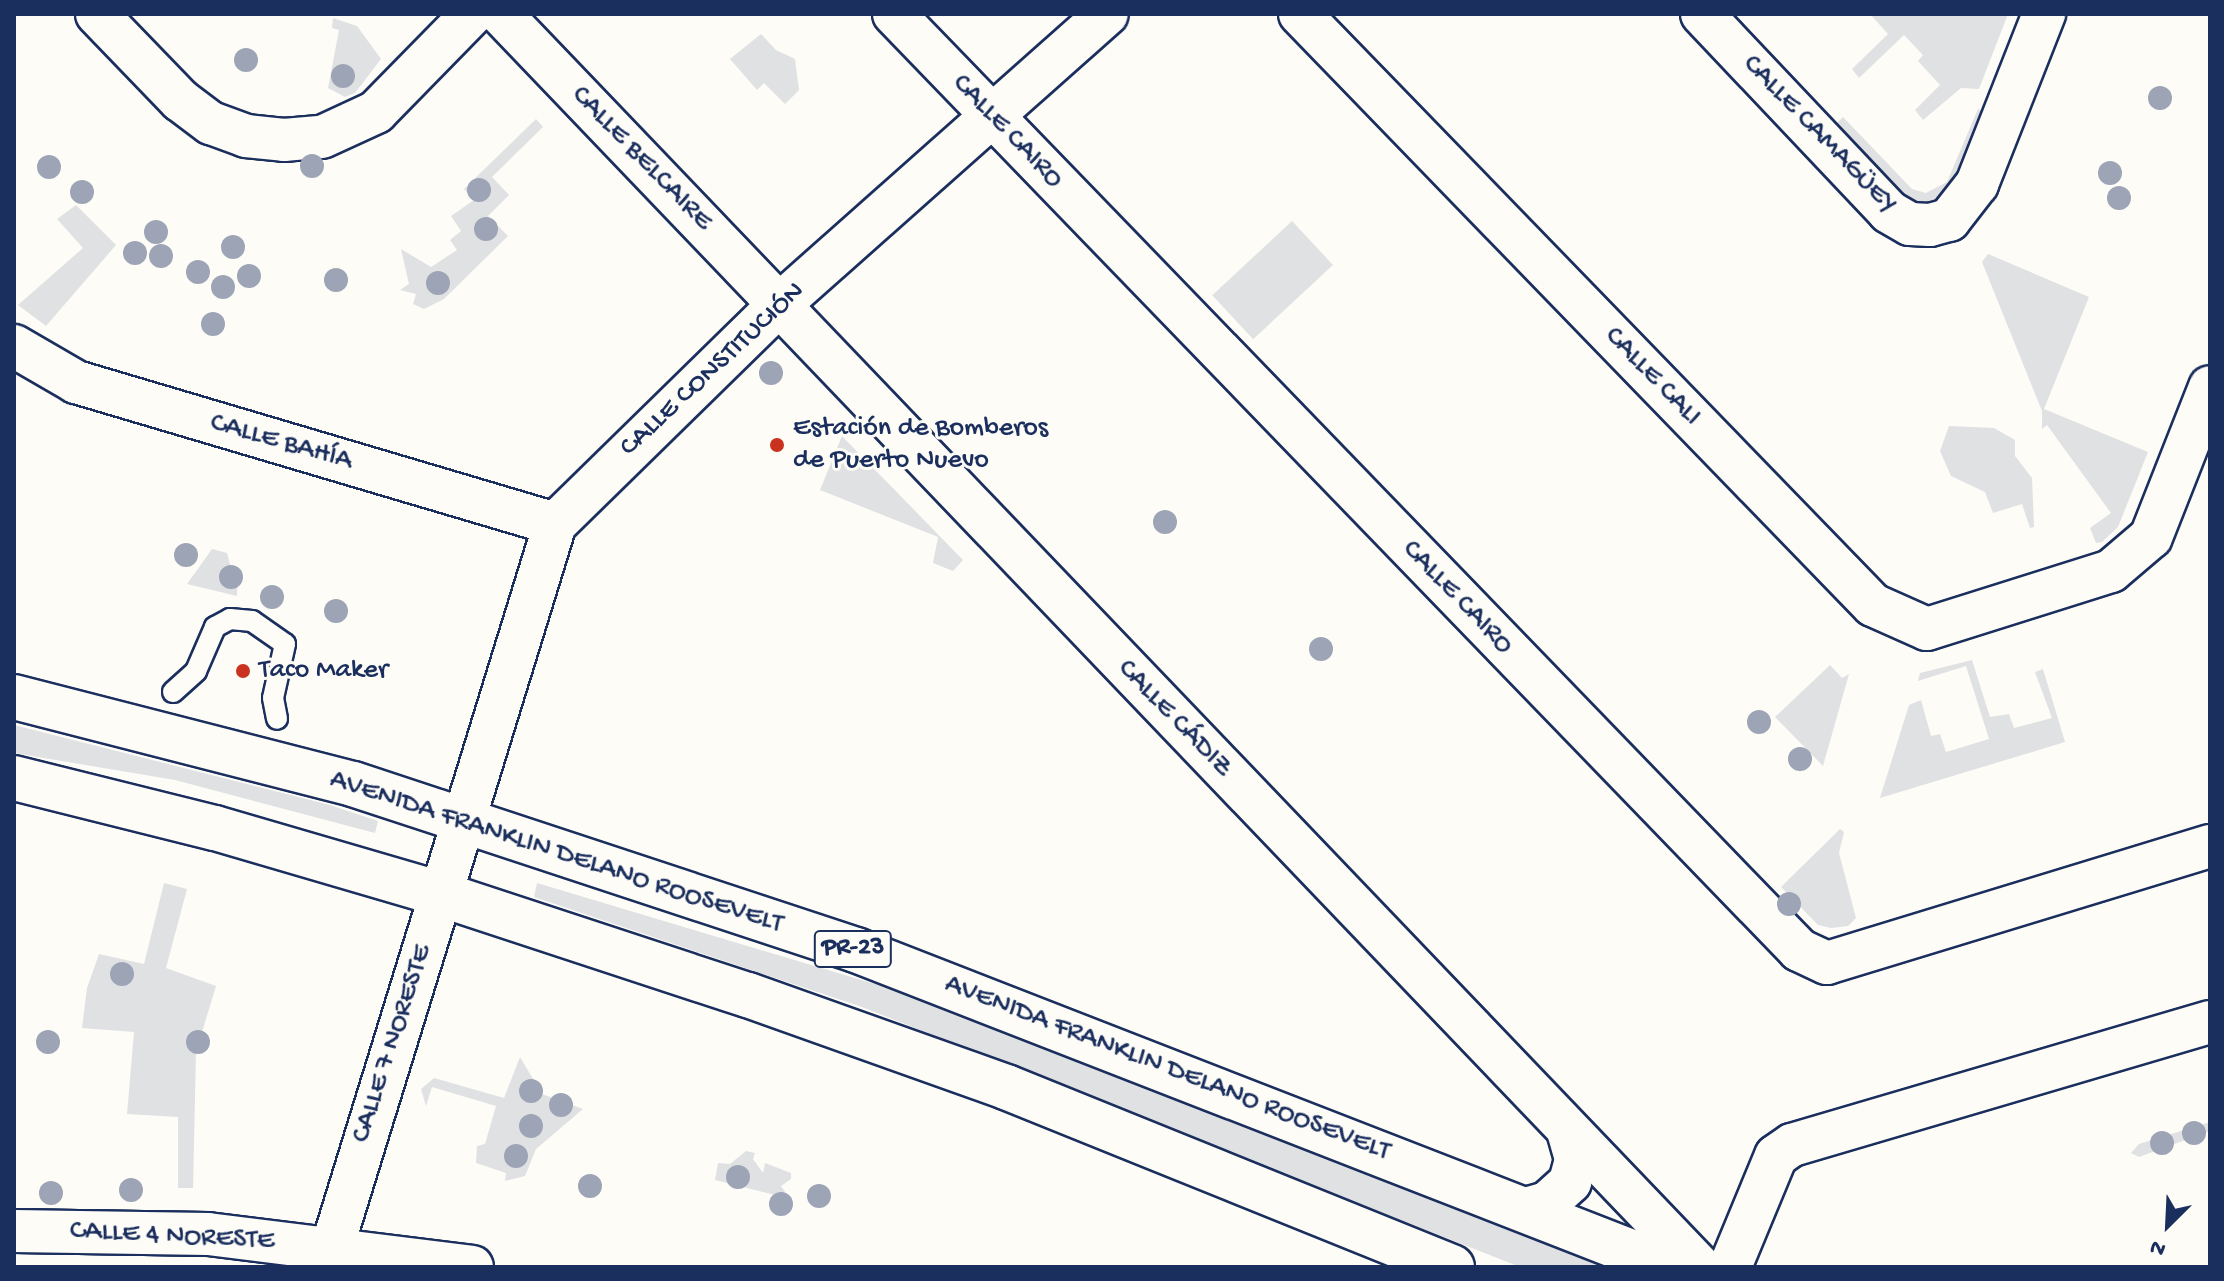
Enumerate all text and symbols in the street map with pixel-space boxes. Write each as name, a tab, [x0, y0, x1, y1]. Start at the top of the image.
street label: CALLE CAMAGÜEY	[1735, 48, 1903, 222]
street label: CALLE CAIRO	[944, 68, 1070, 196]
street label: CALLE BELCAIRE	[563, 79, 719, 239]
street label: CALLE CONSTITUCIÓN	[613, 276, 813, 464]
street label: CALLE CALI	[1597, 320, 1707, 434]
street label: CALLE BAHÍA	[206, 407, 356, 479]
place label: Estación de Bomberos de Puerto Nuevo	[793, 412, 1048, 478]
marker: Estación de Bomberos de Puerto Nuevo	[768, 436, 786, 454]
street label: CALLE CAIRO	[1394, 534, 1520, 662]
street label: CALLE CÁDIZ	[1109, 653, 1239, 785]
place label: Taco Maker	[259, 654, 388, 688]
marker: Taco Maker	[234, 662, 252, 680]
street label: AVENIDA FRANKLIN DELANO ROOSEVELT	[325, 764, 787, 942]
road number: PR-23	[813, 927, 893, 971]
street label: CALLE 7 NORESTE	[345, 941, 441, 1147]
street label: AVENIDA FRANKLIN DELANO ROOSEVELT	[940, 968, 1394, 1170]
north arrow	[2128, 1185, 2208, 1265]
street label: CALLE 4 NORESTE	[69, 1215, 275, 1259]
text: N	[2146, 1232, 2170, 1262]

